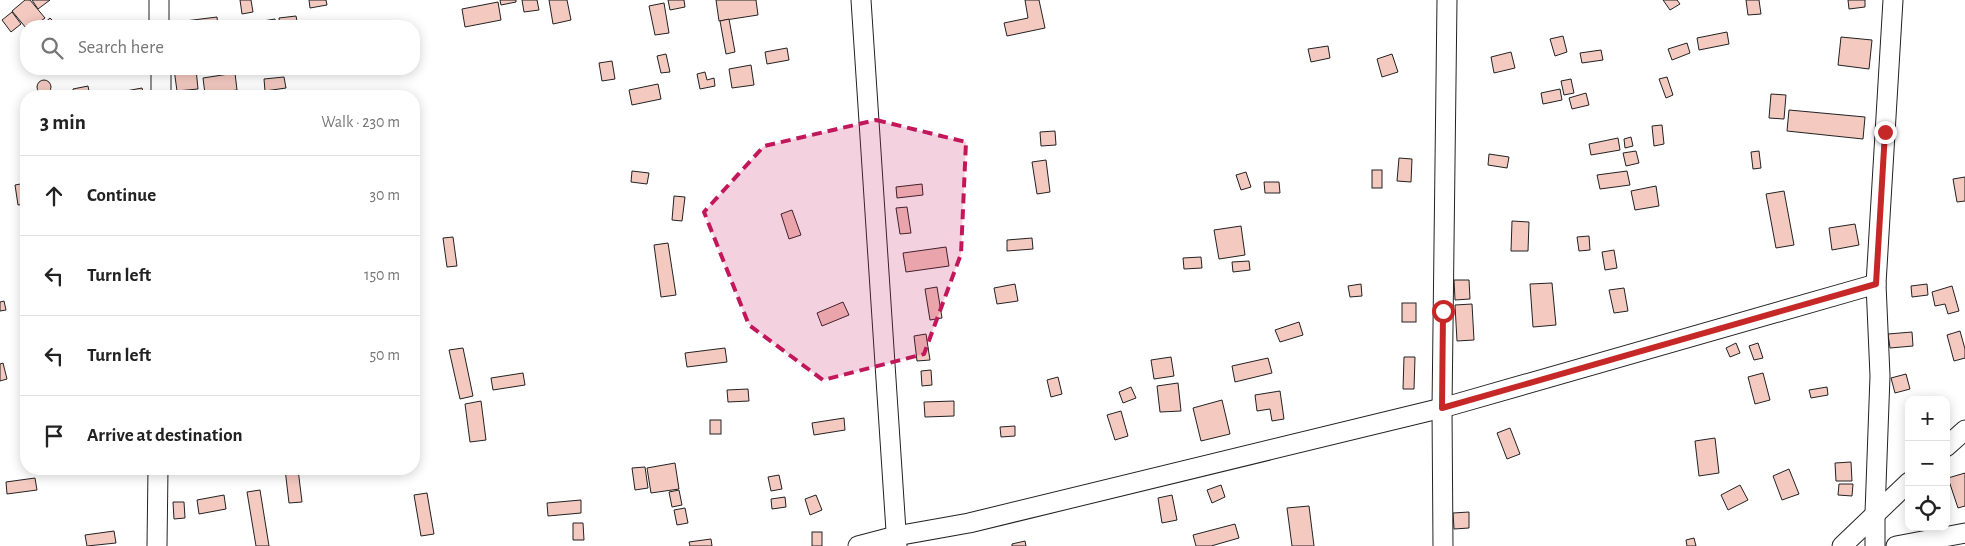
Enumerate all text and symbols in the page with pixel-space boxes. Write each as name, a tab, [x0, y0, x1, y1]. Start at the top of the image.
search box	[20, 20, 420, 75]
icon: search	[38, 34, 66, 62]
text: Search here	[78, 38, 164, 57]
text: 3 min	[40, 112, 86, 133]
text: Walk · 230 m	[321, 114, 400, 130]
route end	[1874, 121, 1897, 144]
icon: ahead	[40, 182, 68, 210]
text: Continue	[87, 186, 156, 205]
text: 30 m	[370, 187, 400, 203]
icon: left	[40, 262, 68, 290]
text: Turn left	[87, 266, 151, 285]
text: 150 m	[364, 267, 400, 283]
route start	[1432, 300, 1455, 323]
icon: left	[40, 342, 68, 370]
text: Turn left	[87, 346, 151, 365]
text: 50 m	[369, 347, 400, 363]
map controls	[1905, 396, 1950, 531]
button: +	[1905, 396, 1950, 441]
icon: arrive	[40, 422, 68, 450]
text: Arrive at destination	[87, 426, 243, 445]
button: −	[1905, 441, 1950, 486]
button: locate	[1905, 486, 1950, 531]

